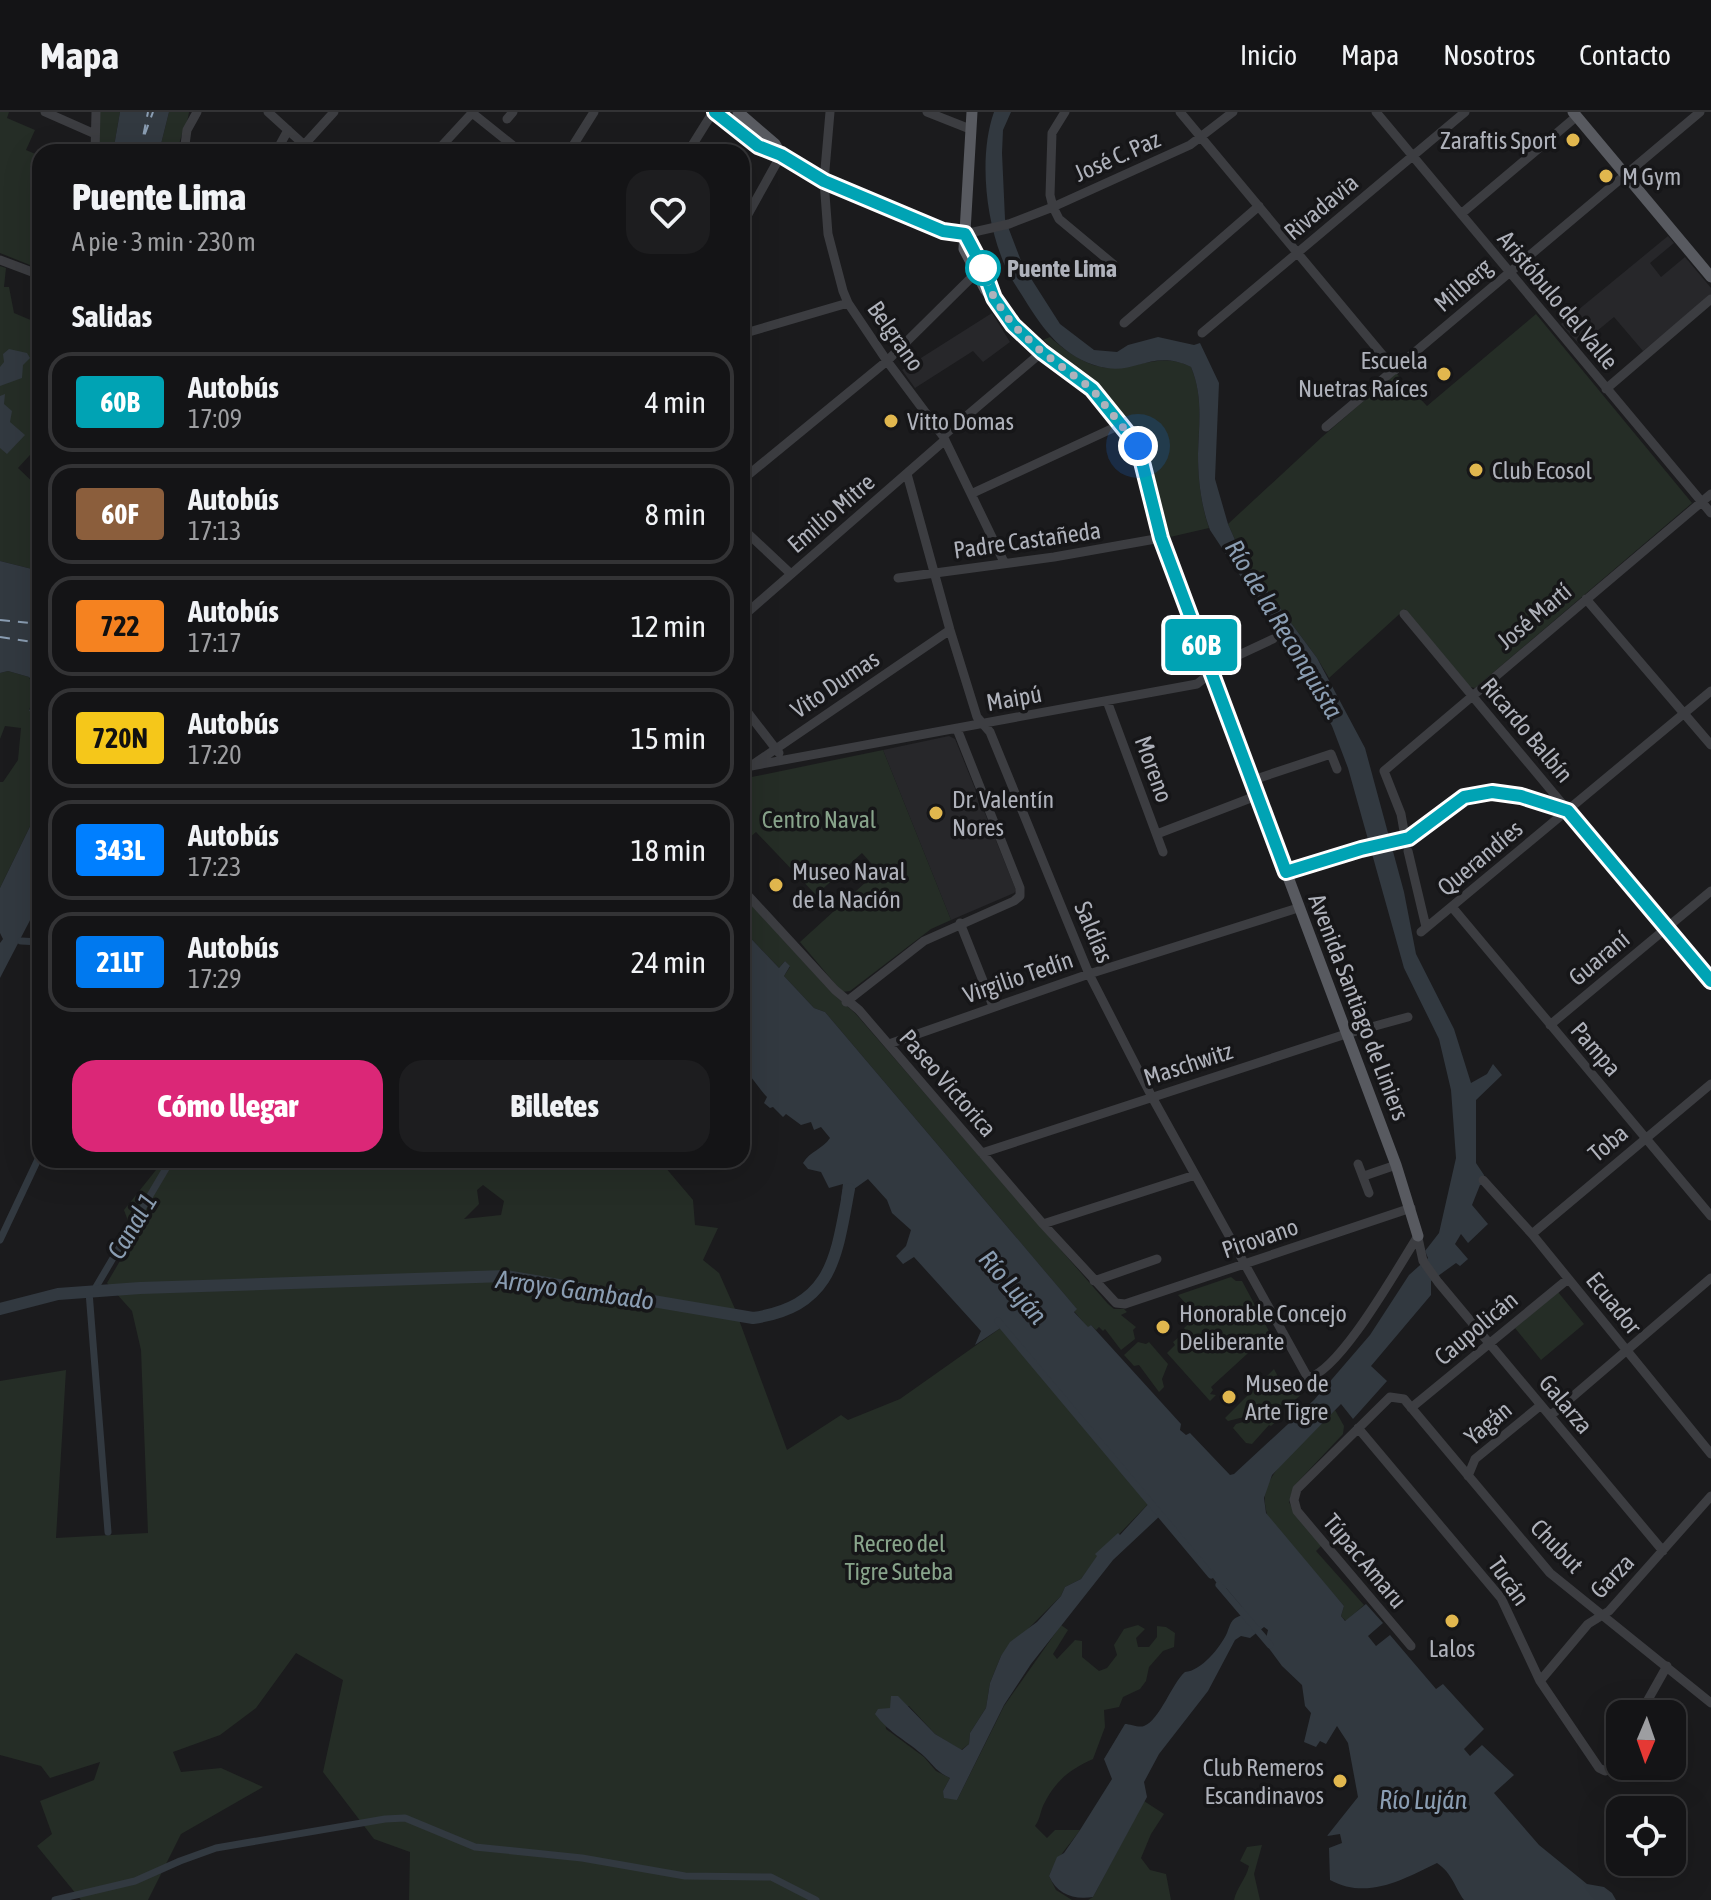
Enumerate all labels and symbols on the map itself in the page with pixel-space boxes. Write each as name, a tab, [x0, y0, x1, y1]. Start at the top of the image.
street label: José C. Paz	[1070, 125, 1164, 187]
place label: Zaraftis Sport	[1440, 127, 1557, 154]
marker: Zaraftis Sport	[1564, 131, 1582, 149]
place label: M Gym	[1622, 163, 1681, 190]
marker: M Gym	[1597, 167, 1615, 185]
street label: Rivadavia	[1279, 169, 1363, 245]
street label: Aristóbulo del Valle	[1492, 225, 1624, 375]
marker: Puente Lima	[966, 251, 1000, 285]
street label: Milberg	[1429, 252, 1498, 317]
place label: Puente Lima	[1007, 255, 1117, 282]
street label: Belgrano	[862, 296, 930, 376]
place label: Escuela Nuetras Raíces	[1298, 347, 1428, 402]
marker: Escuela Nuetras Raíces	[1435, 365, 1453, 383]
place label: Vitto Domas	[907, 408, 1014, 435]
marker: Vitto Domas	[882, 412, 900, 430]
your location	[1118, 426, 1158, 466]
place label: Club Ecosol	[1492, 457, 1593, 484]
marker: Club Ecosol	[1467, 461, 1485, 479]
street label: Emilio Mitre	[782, 468, 880, 558]
street label: Padre Castañeda	[952, 516, 1102, 564]
water label: Río de la Reconquista	[1219, 534, 1349, 724]
street label: José Martí	[1492, 577, 1576, 655]
line badge: 60B	[1155, 619, 1247, 671]
street label: Vito Dumas	[786, 645, 884, 723]
street label: Ricardo Balbín	[1476, 672, 1578, 788]
street label: Maipú	[984, 680, 1044, 716]
street label: Moreno	[1130, 732, 1178, 806]
place label: Dr. Valentín Nores	[952, 786, 1054, 841]
marker: Dr. Valentín Nores	[927, 804, 945, 822]
park label: Centro Naval	[762, 806, 877, 833]
street label: Querandíes	[1432, 815, 1528, 901]
place label: Museo Naval de la Nación	[792, 858, 907, 913]
marker: Museo Naval de la Nación	[767, 876, 785, 894]
street label: Avenida Santiago de Liniers	[1303, 890, 1415, 1124]
street label: Saldías	[1069, 897, 1119, 967]
street label: Guaraní	[1563, 925, 1635, 991]
street label: Virgilio Tedín	[960, 946, 1076, 1008]
street label: Pampa	[1565, 1017, 1627, 1081]
street label: Paseo Victorica	[894, 1024, 1002, 1142]
street label: Maschwitz	[1140, 1037, 1236, 1091]
street label: Toba	[1583, 1119, 1633, 1167]
water label: Canal 1	[101, 1188, 163, 1264]
street label: Pirovano	[1218, 1212, 1302, 1264]
water label: Río Luján	[973, 1244, 1053, 1330]
water label: Arroyo Gambado	[493, 1264, 656, 1316]
street label: Ecuador	[1581, 1267, 1648, 1340]
street label: Caupolicán	[1429, 1286, 1523, 1370]
place label: Honorable Concejo Deliberante	[1179, 1300, 1347, 1355]
marker: Honorable Concejo Deliberante	[1154, 1318, 1172, 1336]
street label: Galarza	[1534, 1369, 1598, 1439]
place label: Museo de Arte Tigre	[1245, 1370, 1329, 1425]
marker: Museo de Arte Tigre	[1220, 1388, 1238, 1406]
street label: Yagán	[1459, 1396, 1517, 1450]
street label: Túpac Amaru	[1318, 1508, 1412, 1614]
street label: Chubut	[1525, 1514, 1589, 1578]
park label: Recreo del Tigre Suteba	[845, 1530, 953, 1585]
street label: Garza	[1585, 1548, 1639, 1604]
street label: Tucán	[1483, 1552, 1535, 1610]
marker: Lalos	[1443, 1612, 1461, 1630]
place label: Lalos	[1429, 1635, 1475, 1662]
north arrow	[1606, 1700, 1686, 1780]
place label: Club Remeros Escandinavos	[1203, 1754, 1324, 1809]
marker: Club Remeros Escandinavos	[1331, 1772, 1349, 1790]
water label: Río Luján	[1379, 1785, 1467, 1815]

